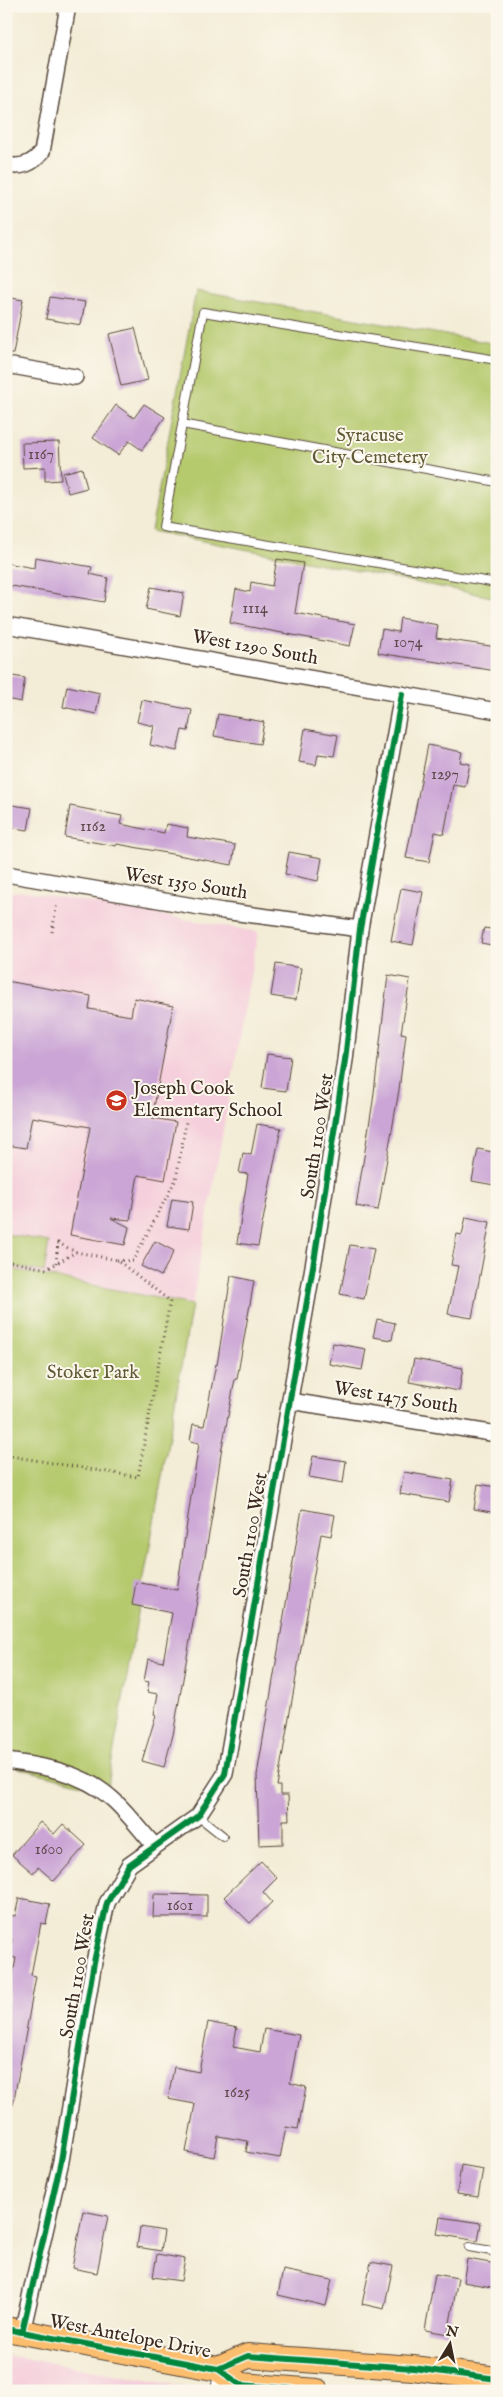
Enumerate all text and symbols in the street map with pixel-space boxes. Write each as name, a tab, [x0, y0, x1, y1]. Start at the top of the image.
park label: Syracuse City Cemetery	[312, 424, 429, 470]
house number: 1167	[28, 445, 54, 465]
house number: 1114	[242, 599, 268, 619]
street label: West 1290 South	[190, 625, 320, 671]
house number: 1074	[393, 633, 423, 653]
house number: 1297	[431, 765, 459, 785]
house number: 1162	[80, 817, 106, 837]
street label: West 1350 South	[123, 862, 249, 906]
street label: South 1100 West	[296, 1071, 340, 1200]
place label: Joseph Cook Elementary School	[131, 1077, 283, 1123]
school or university icon: Joseph Cook Elementary School	[105, 1088, 129, 1112]
park label: Stoker Park	[47, 1361, 140, 1385]
street label: West 1475 South	[332, 1376, 460, 1420]
street label: South 1100 West	[228, 1470, 274, 1599]
house number: 1600	[35, 1840, 63, 1860]
house number: 1601	[167, 1896, 193, 1916]
street label: South 1100 West	[55, 1911, 101, 2040]
house number: 1625	[224, 2083, 250, 2103]
street label: West Antelope Drive	[47, 2310, 213, 2364]
north arrow	[426, 2320, 476, 2370]
text: N	[444, 2322, 460, 2342]

